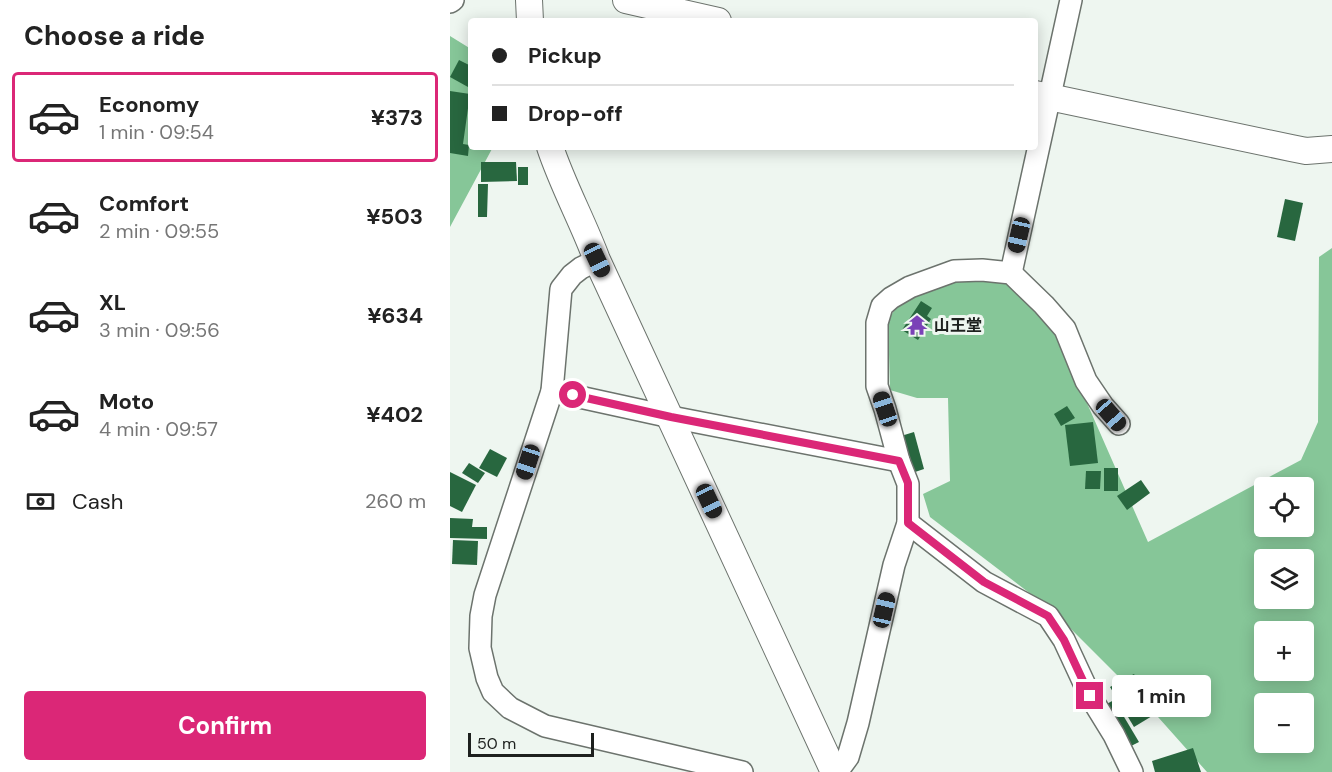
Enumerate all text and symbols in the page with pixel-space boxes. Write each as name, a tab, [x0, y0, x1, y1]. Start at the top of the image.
text: Choose a ride	[24, 18, 205, 53]
text: Pickup	[528, 41, 602, 70]
icon: car	[27, 90, 81, 144]
text: Economy	[99, 90, 199, 119]
text: Drop-off	[528, 99, 623, 128]
text: ¥373	[371, 103, 423, 132]
text: 1 min · 09:54	[99, 119, 214, 145]
icon: car	[27, 189, 81, 243]
text: Comfort	[99, 189, 189, 218]
text: ¥503	[366, 202, 423, 231]
car	[1006, 215, 1032, 255]
text: 2 min · 09:55	[99, 218, 219, 244]
car	[581, 240, 613, 280]
icon: car	[27, 288, 81, 342]
text: XL	[99, 288, 126, 317]
text: ¥634	[367, 301, 423, 330]
temple icon: 山王堂	[905, 313, 929, 337]
place label: 山王堂	[934, 315, 982, 336]
text: 3 min · 09:56	[99, 317, 220, 343]
route start	[559, 381, 586, 408]
icon: car	[27, 387, 81, 441]
text: Moto	[99, 387, 154, 416]
car	[871, 389, 899, 429]
car	[1092, 396, 1130, 434]
text: ¥402	[366, 400, 423, 429]
text: 4 min · 09:57	[99, 416, 218, 442]
car	[514, 442, 542, 482]
map controls	[1254, 477, 1314, 753]
button: locate	[1254, 477, 1314, 537]
car	[693, 481, 725, 521]
icon: cash	[24, 485, 57, 518]
text: Cash	[72, 487, 123, 516]
text: 260 m	[365, 488, 426, 514]
button: layers	[1254, 549, 1314, 609]
car	[871, 590, 897, 630]
button: +	[1254, 621, 1314, 681]
callout: 1 min	[1111, 675, 1210, 717]
route end	[1076, 682, 1103, 709]
text: 1 min	[1137, 683, 1186, 709]
button: Confirm	[24, 691, 426, 760]
button: −	[1254, 693, 1314, 753]
scale bar	[468, 730, 594, 758]
text: 50 m	[477, 733, 516, 754]

